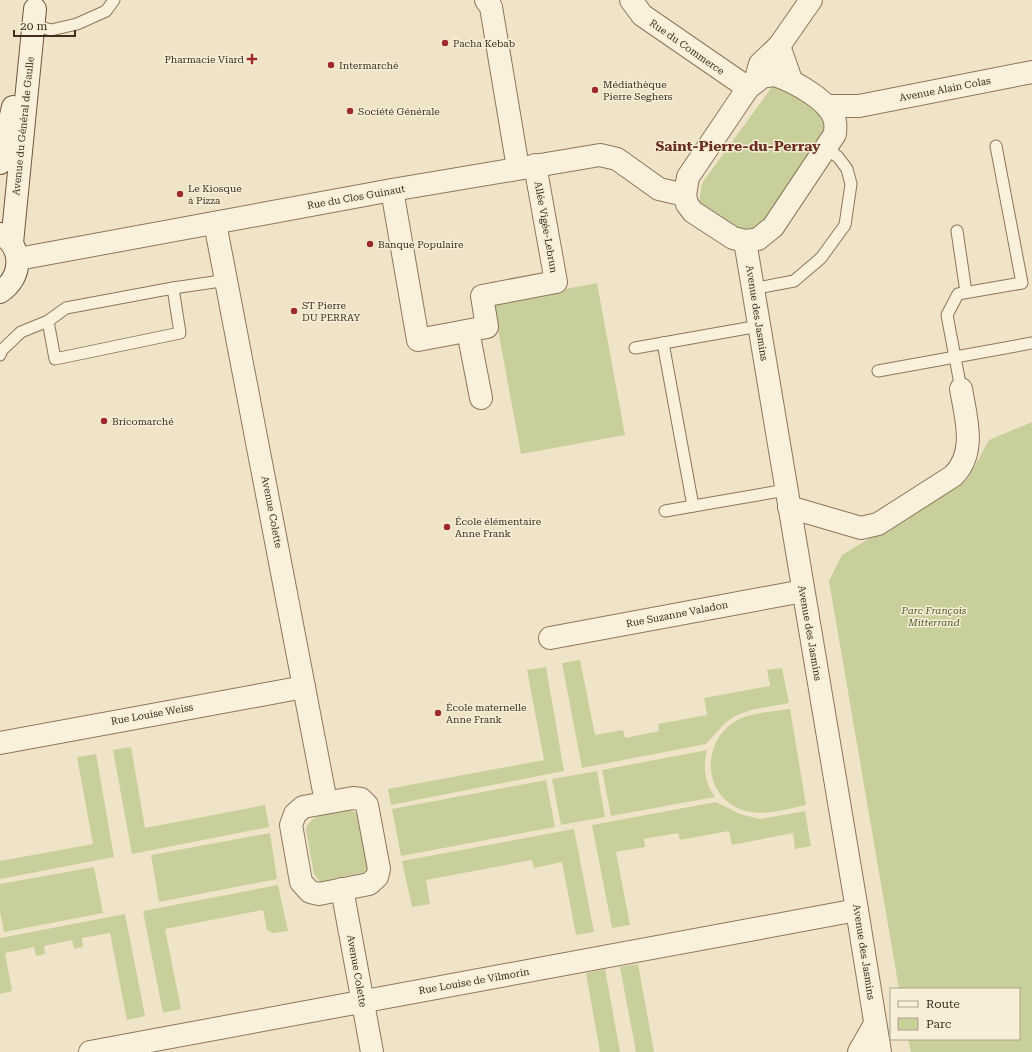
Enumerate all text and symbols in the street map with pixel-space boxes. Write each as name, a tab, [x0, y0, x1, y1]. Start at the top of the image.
scale bar	[14, 12, 75, 38]
street label: Rue du Commerce	[648, 17, 727, 77]
text: 20 m	[20, 19, 47, 33]
marker: Pacha Kebab	[440, 38, 450, 48]
place label: Pacha Kebab	[453, 38, 515, 49]
place label: Pharmacie Viard	[164, 54, 245, 65]
marker: Pharmacie Viard	[247, 54, 257, 64]
street label: Avenue du Général de Gaulle	[10, 55, 36, 196]
marker: Intermarché	[326, 60, 336, 70]
place label: Intermarché	[339, 60, 399, 71]
street label: Avenue Alain Colas	[898, 75, 992, 103]
place label: Médiathèque Pierre Seghers	[603, 79, 673, 102]
marker: Médiathèque Pierre Seghers	[590, 85, 600, 95]
marker: Société Générale	[345, 106, 355, 116]
place label: Société Générale	[358, 106, 440, 117]
district label: Saint-Pierre-du-Perray	[655, 138, 821, 154]
street label: Allée Vigée-Lebrun	[533, 180, 560, 274]
place label: Le Kiosque à Pizza	[188, 183, 242, 206]
street label: Rue du Clos Guinaut	[306, 183, 406, 211]
marker: Le Kiosque à Pizza	[175, 189, 185, 199]
marker: Banque Populaire	[365, 239, 375, 249]
place label: Banque Populaire	[378, 239, 464, 250]
street label: Avenue des Jasmins	[744, 264, 770, 362]
place label: ST Pierre DU PERRAY	[302, 300, 360, 323]
marker: ST Pierre DU PERRAY	[289, 306, 299, 316]
marker: Bricomarché	[99, 416, 109, 426]
place label: Bricomarché	[112, 416, 174, 427]
street label: Avenue Colette	[260, 475, 284, 550]
place label: École élémentaire Anne Frank	[455, 516, 542, 539]
marker: École élémentaire Anne Frank	[442, 522, 452, 532]
street label: Avenue des Jasmins	[796, 584, 824, 682]
street label: Rue Suzanne Valadon	[625, 599, 729, 629]
park label: Parc François Mitterrand	[900, 605, 967, 628]
street label: Rue Louise Weiss	[110, 701, 194, 727]
place label: École maternelle Anne Frank	[446, 702, 527, 725]
marker: École maternelle Anne Frank	[433, 708, 443, 718]
street label: Avenue des Jasmins	[851, 903, 877, 1001]
street label: Avenue Colette	[345, 934, 369, 1009]
street label: Rue Louise de Vilmorin	[418, 966, 531, 996]
legend	[890, 988, 1020, 1040]
text: Route	[926, 997, 960, 1011]
text: Parc	[926, 1017, 952, 1031]

